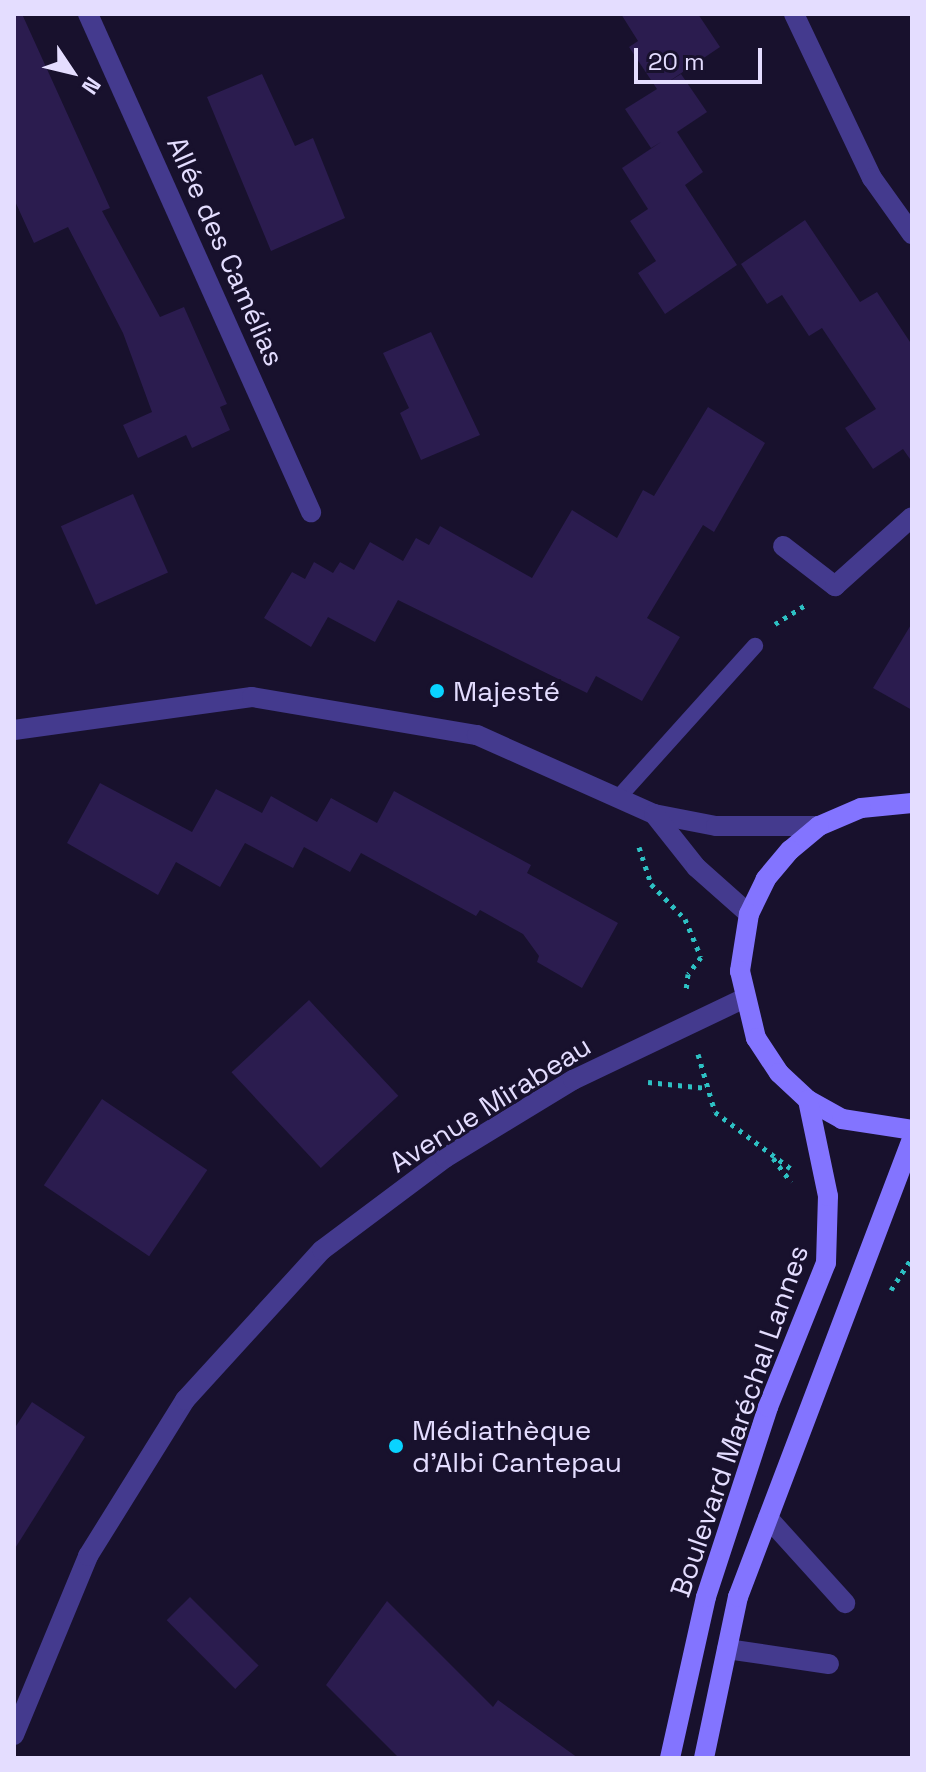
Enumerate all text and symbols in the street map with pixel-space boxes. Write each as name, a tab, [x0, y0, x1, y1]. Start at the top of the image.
north arrow	[32, 32, 112, 112]
scale bar	[638, 32, 766, 82]
text: 20 m	[648, 46, 705, 77]
text: N	[76, 72, 107, 100]
street label: Allée des Camélias	[160, 131, 292, 371]
place label: Majesté	[453, 674, 560, 708]
marker: Majesté	[428, 682, 446, 700]
street label: Avenue Mirabeau	[383, 1029, 597, 1179]
street label: Boulevard Maréchal Lannes	[663, 1241, 815, 1601]
place label: Médiathèque d'Albi Cantepau	[412, 1413, 622, 1479]
marker: Médiathèque d'Albi Cantepau	[387, 1437, 405, 1455]

